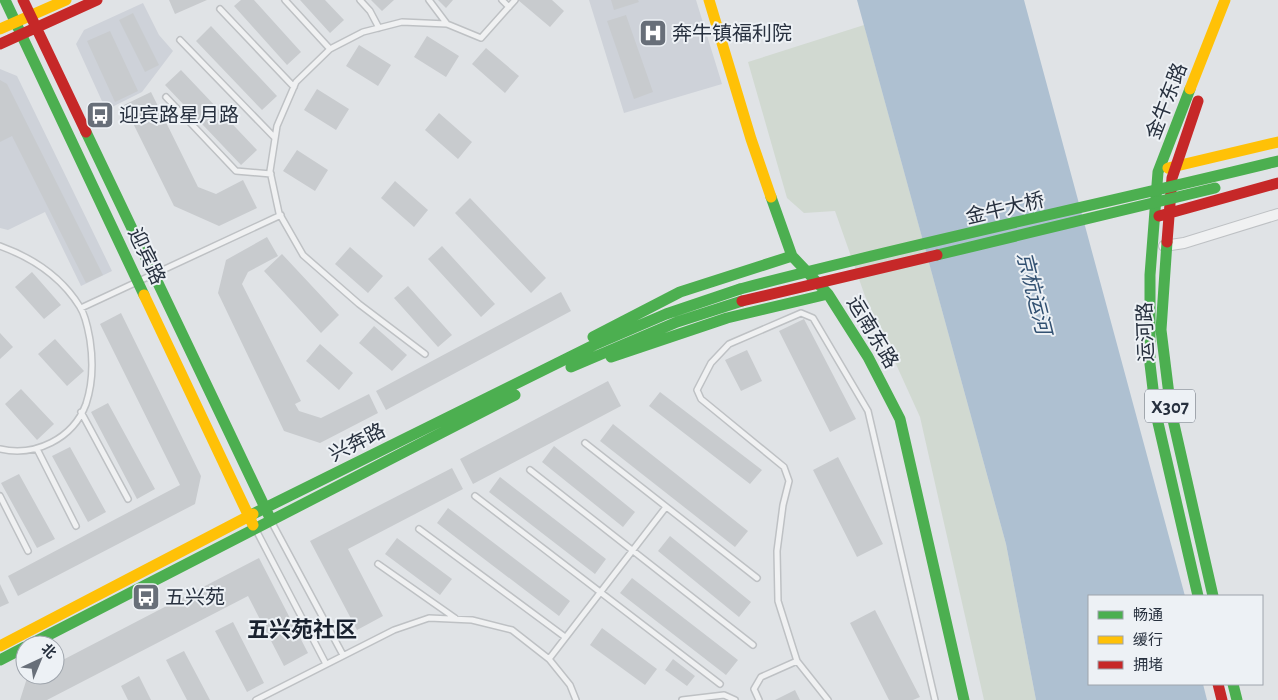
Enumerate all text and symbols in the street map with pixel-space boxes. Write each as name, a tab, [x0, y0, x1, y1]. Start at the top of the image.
hospital icon: 奔牛镇福利院	[638, 18, 668, 48]
place label: 奔牛镇福利院	[672, 23, 792, 44]
street label: 金牛东路	[1142, 60, 1191, 142]
bus stop icon: 迎宾路星月路	[85, 100, 115, 130]
place label: 迎宾路星月路	[119, 104, 239, 126]
street label: 金牛大桥	[964, 189, 1046, 228]
street label: 迎宾路	[124, 224, 170, 288]
water label: 京杭运河	[1013, 250, 1056, 340]
street label: 运南东路	[843, 293, 902, 372]
street label: 运河路	[1134, 302, 1157, 362]
road number: X307	[1145, 390, 1195, 422]
street label: 兴奔路	[326, 419, 389, 465]
bus stop icon: 五兴苑	[131, 582, 161, 612]
place label: 五兴苑	[165, 587, 225, 608]
legend	[1088, 595, 1263, 685]
text: 畅通	[1133, 607, 1163, 623]
district label: 五兴苑社区	[247, 618, 357, 641]
text: 缓行	[1133, 632, 1163, 648]
north arrow	[15, 635, 65, 685]
text: 北	[38, 641, 59, 661]
text: 拥堵	[1133, 657, 1163, 673]

